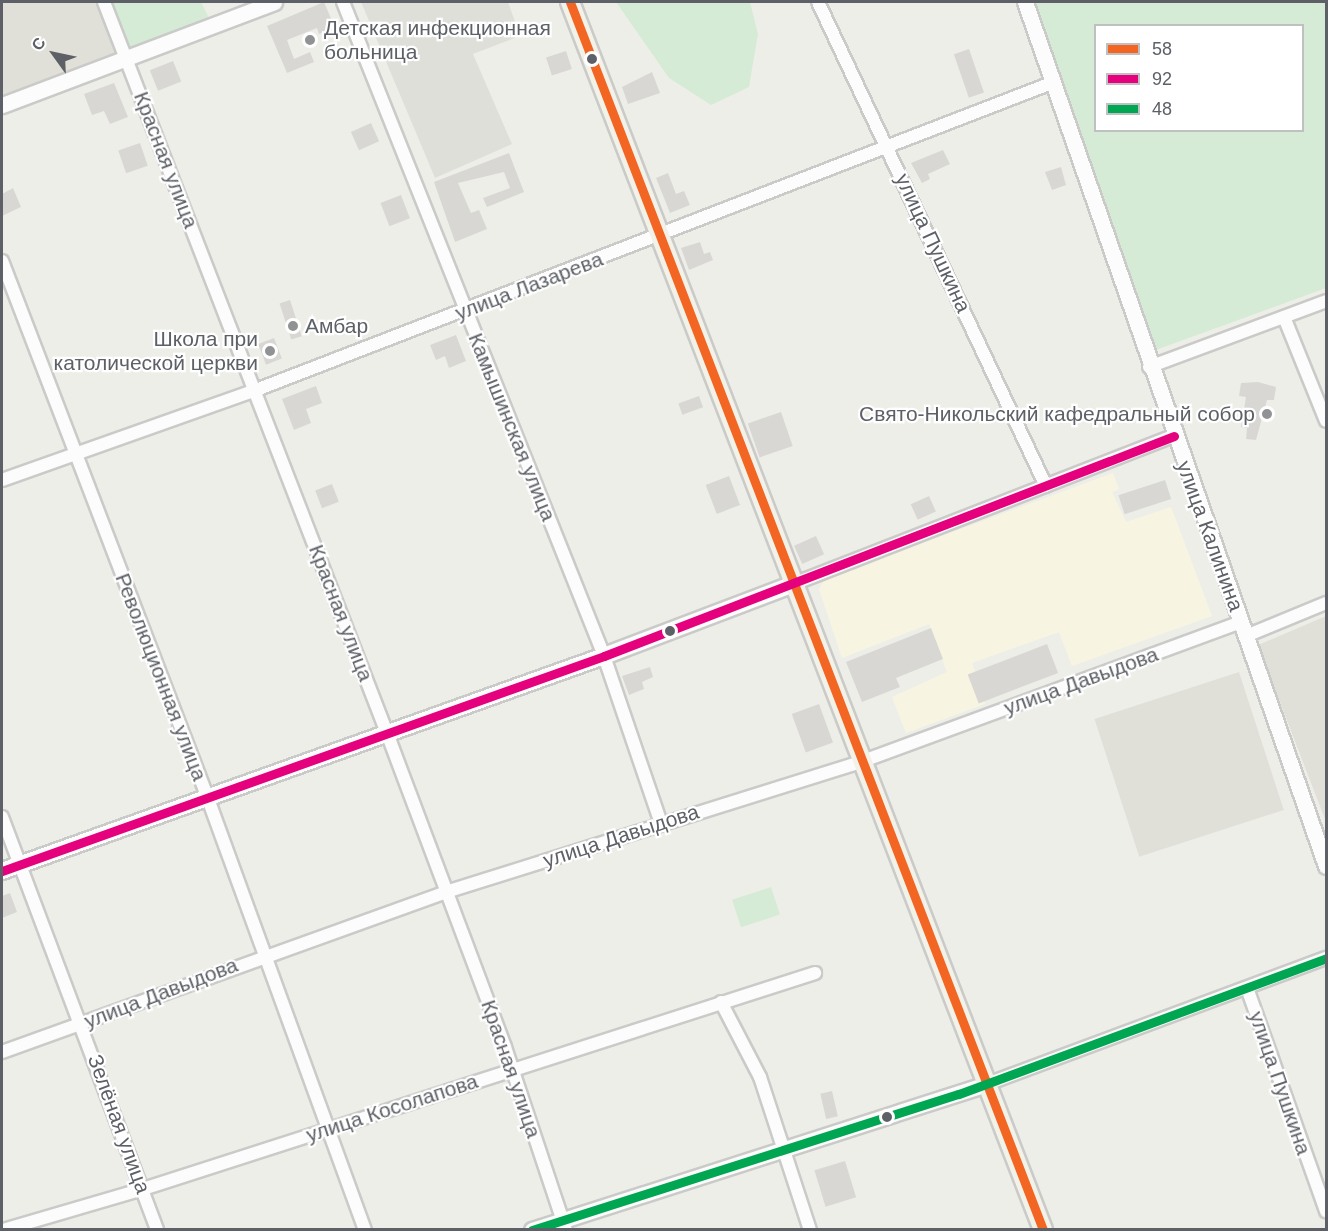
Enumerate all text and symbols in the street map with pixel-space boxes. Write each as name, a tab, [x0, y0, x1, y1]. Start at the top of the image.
place label: Детская инфекционная больница	[324, 15, 551, 65]
north arrow	[24, 24, 84, 84]
legend	[1094, 24, 1304, 132]
marker: Детская инфекционная больница	[301, 31, 319, 49]
text: С	[28, 34, 49, 53]
text: 58	[1152, 39, 1172, 59]
unlabelled marker	[586, 53, 598, 65]
text: 92	[1152, 69, 1172, 89]
street label: Красная улица	[128, 88, 204, 232]
text: 48	[1152, 99, 1172, 119]
street label: улица Пушкина	[890, 170, 976, 316]
street label: улица Лазарева	[452, 246, 606, 326]
place label: Амбар	[305, 313, 368, 339]
marker: Амбар	[286, 319, 300, 333]
place label: Школа при католической церкви	[54, 326, 258, 376]
street label: Камышинская улица	[463, 329, 561, 525]
marker: Школа при католической церкви	[263, 344, 277, 358]
place label: Свято-Никольский кафедральный собор	[859, 401, 1255, 427]
marker: Свято-Никольский кафедральный собор	[1260, 407, 1274, 421]
street label: улица Калинина	[1171, 457, 1249, 615]
street label: Красная улица	[303, 541, 379, 685]
street label: Революционная улица	[110, 570, 212, 784]
unlabelled marker	[664, 625, 676, 637]
street label: улица Давыдова	[1000, 641, 1162, 721]
street label: улица Давыдова	[540, 799, 702, 873]
street label: улица Давыдова	[81, 952, 241, 1034]
street label: Красная улица	[476, 997, 546, 1141]
street label: улица Пушкина	[1244, 1008, 1316, 1158]
street label: Зелёная улица	[82, 1051, 156, 1197]
street label: улица Косолапова	[303, 1068, 481, 1148]
unlabelled marker	[881, 1111, 893, 1123]

